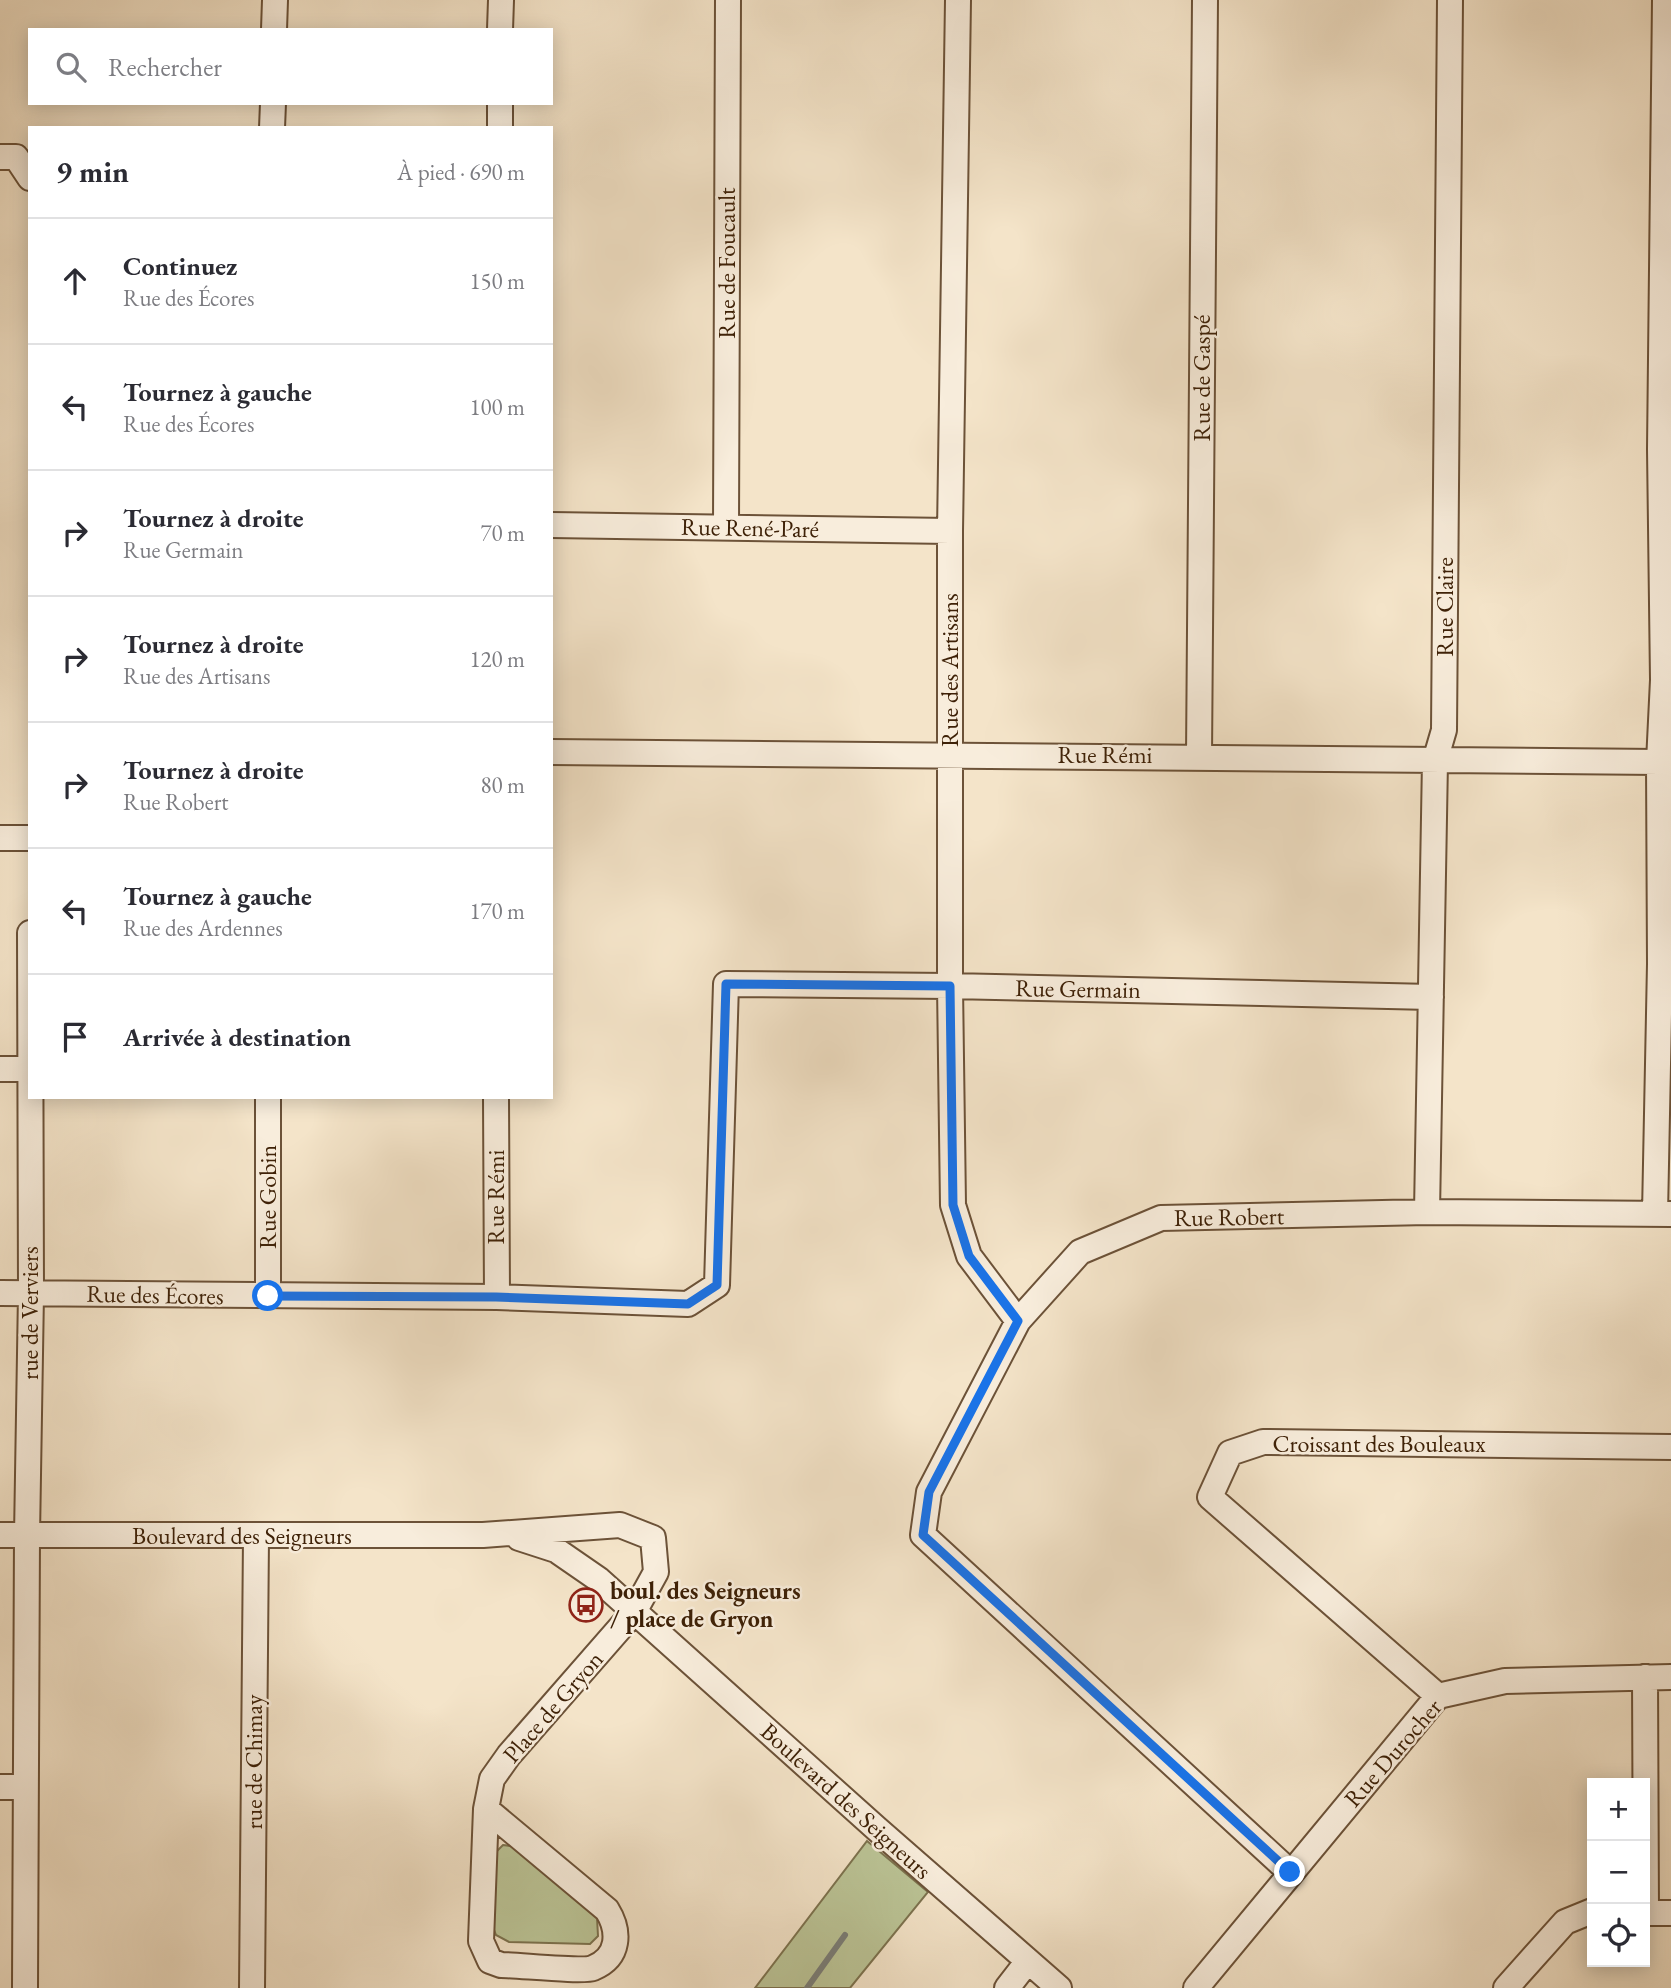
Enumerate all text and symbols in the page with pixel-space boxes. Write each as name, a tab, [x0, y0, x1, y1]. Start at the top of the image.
search box	[28, 28, 553, 105]
icon: search	[52, 48, 90, 86]
text: Rechercher	[108, 50, 222, 84]
text: 9 min	[56, 152, 129, 191]
text: À pied · 690 m	[397, 157, 525, 187]
street label: Rue de Foucault	[711, 187, 742, 339]
text: Continuez	[123, 249, 237, 283]
icon: ahead	[56, 262, 94, 300]
text: 150 m	[469, 266, 525, 296]
text: Rue des Écores	[123, 283, 255, 313]
street label: Rue de Gaspé	[1186, 315, 1217, 441]
text: Tournez à gauche	[123, 375, 312, 409]
icon: left	[56, 388, 94, 426]
text: 100 m	[469, 392, 525, 422]
text: Rue des Écores	[123, 409, 255, 439]
text: Tournez à droite	[123, 501, 304, 535]
street label: Rue René-Paré	[681, 511, 819, 544]
icon: right	[56, 514, 94, 552]
text: 70 m	[480, 518, 525, 548]
text: Rue Germain	[123, 535, 243, 565]
street label: Rue Claire	[1429, 557, 1460, 657]
street label: Rue des Artisans	[934, 593, 965, 747]
text: Tournez à droite	[123, 627, 304, 661]
icon: right	[56, 640, 94, 678]
text: 120 m	[469, 644, 525, 674]
text: Rue des Artisans	[123, 661, 270, 691]
street label: Rue Rémi	[1058, 739, 1153, 770]
text: Tournez à droite	[123, 753, 304, 787]
icon: right	[56, 766, 94, 804]
text: 80 m	[480, 770, 525, 800]
text: Rue Robert	[123, 787, 229, 817]
text: Tournez à gauche	[123, 879, 312, 913]
icon: left	[56, 892, 94, 930]
text: 170 m	[469, 896, 525, 926]
text: Rue des Ardennes	[123, 913, 283, 943]
street label: Rue Germain	[1015, 972, 1141, 1005]
icon: arrive	[56, 1018, 94, 1056]
text: Arrivée à destination	[123, 1020, 351, 1054]
street label: Rue Gobin	[252, 1145, 283, 1249]
street label: Rue Rémi	[480, 1149, 511, 1244]
street label: Rue Robert	[1174, 1200, 1285, 1233]
street label: rue de Verviers	[14, 1246, 45, 1380]
street label: Rue des Écores	[86, 1278, 224, 1311]
route start	[252, 1280, 283, 1311]
street label: Croissant des Bouleaux	[1272, 1428, 1486, 1459]
street label: Boulevard des Seigneurs	[132, 1520, 352, 1551]
place label: boul. des Seigneurs / place de Gryon	[610, 1575, 801, 1635]
bus stop icon: boul. des Seigneurs / place de Gryon	[567, 1586, 605, 1624]
street label: Place de Gryon	[496, 1644, 610, 1769]
street label: Rue Durocher	[1337, 1692, 1448, 1813]
street label: rue de Chimay	[238, 1694, 269, 1829]
street label: Boulevard des Seigneurs	[754, 1716, 938, 1886]
map controls	[1587, 1778, 1650, 1967]
button: +	[1587, 1778, 1650, 1841]
button: −	[1587, 1841, 1650, 1904]
route end	[1274, 1856, 1305, 1887]
button: locate	[1587, 1904, 1650, 1967]

